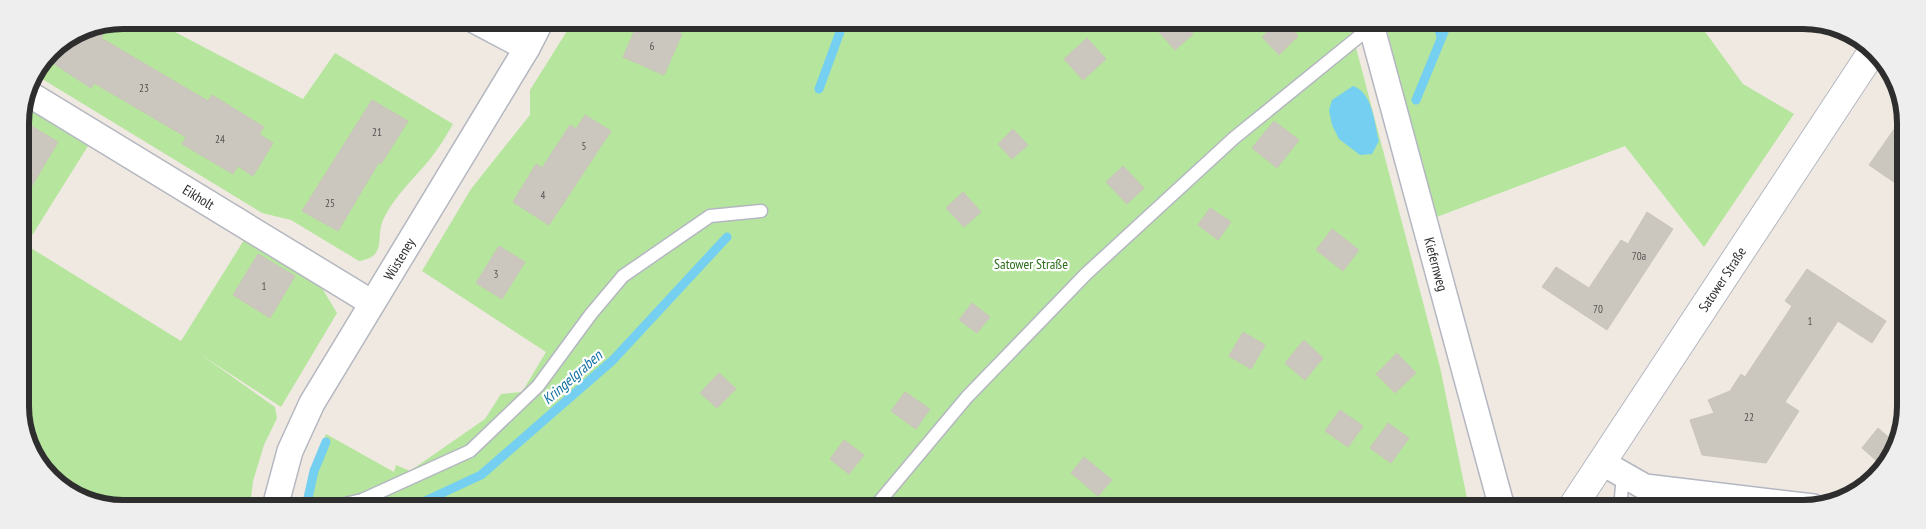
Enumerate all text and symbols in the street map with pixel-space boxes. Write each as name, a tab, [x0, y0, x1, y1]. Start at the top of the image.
house number: 6	[650, 39, 655, 53]
house number: 23	[139, 81, 149, 95]
house number: 21	[372, 125, 382, 139]
house number: 24	[215, 132, 225, 146]
house number: 5	[582, 139, 587, 153]
street label: Eikholt	[179, 181, 218, 214]
house number: 4	[541, 188, 546, 202]
house number: 25	[325, 196, 335, 210]
street label: Wüsteney	[379, 234, 419, 284]
street label: Kiefernweg	[1420, 235, 1452, 293]
street label: Satower Straße	[1694, 243, 1750, 315]
house number: 70a	[1632, 249, 1646, 263]
park label: Satower Straße	[994, 255, 1068, 273]
house number: 3	[494, 267, 499, 281]
house number: 1	[262, 279, 267, 293]
house number: 70	[1593, 302, 1603, 316]
house number: 1	[1808, 314, 1813, 328]
water label: Kringelgraben	[538, 345, 607, 408]
house number: 22	[1744, 410, 1754, 424]

